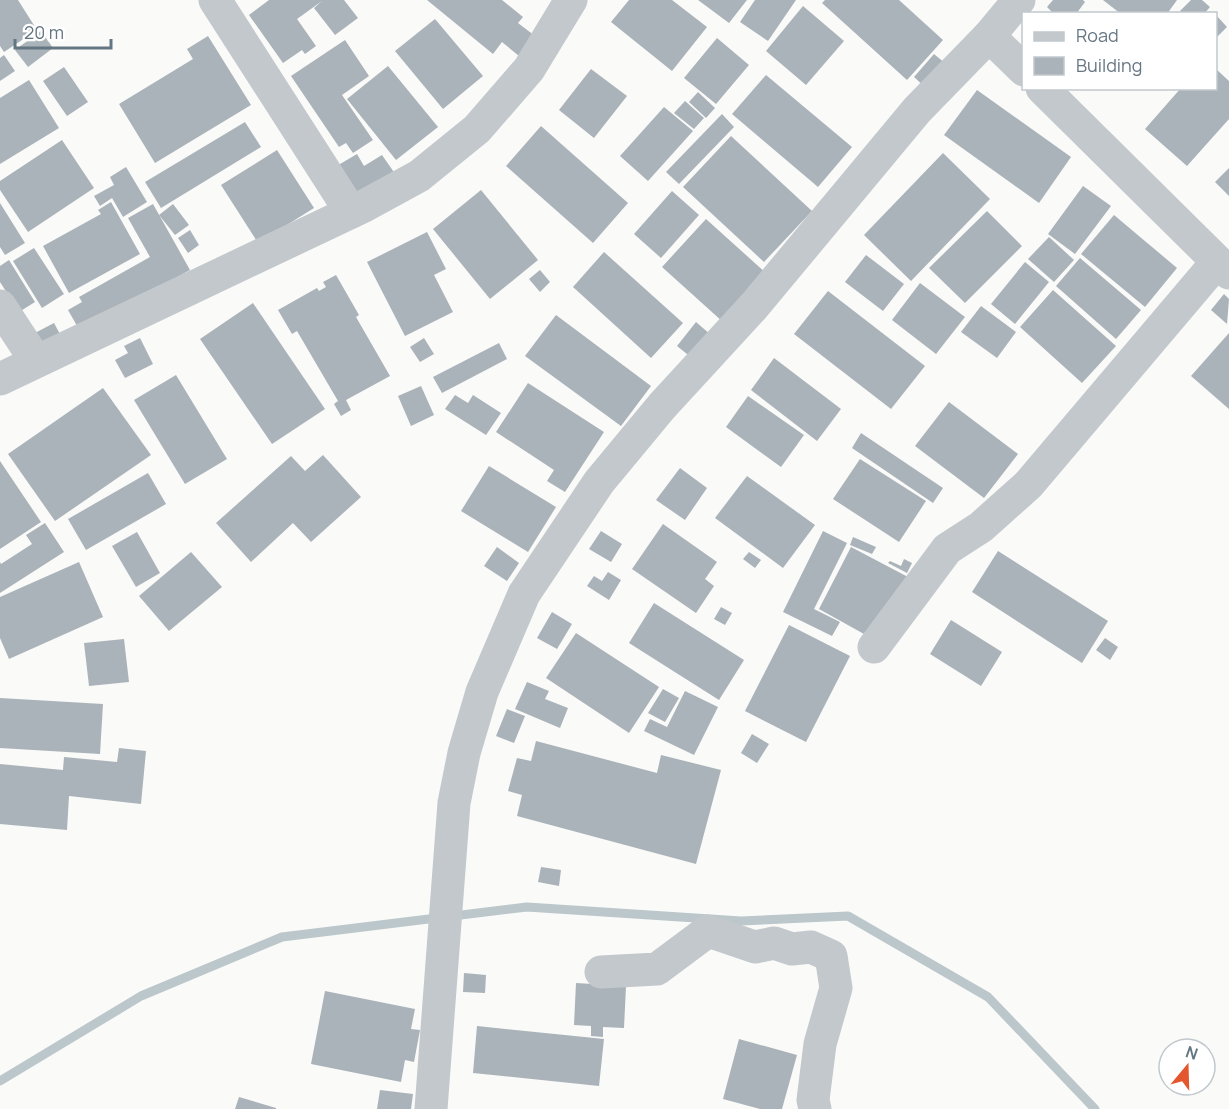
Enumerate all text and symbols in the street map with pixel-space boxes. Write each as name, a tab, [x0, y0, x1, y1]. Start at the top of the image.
scale bar	[15, 12, 111, 50]
legend	[1022, 12, 1217, 90]
text: 20 m	[24, 20, 64, 44]
text: Road	[1076, 23, 1119, 47]
text: Building	[1076, 53, 1142, 77]
north arrow	[1157, 1037, 1217, 1097]
text: N	[1183, 1041, 1201, 1065]

